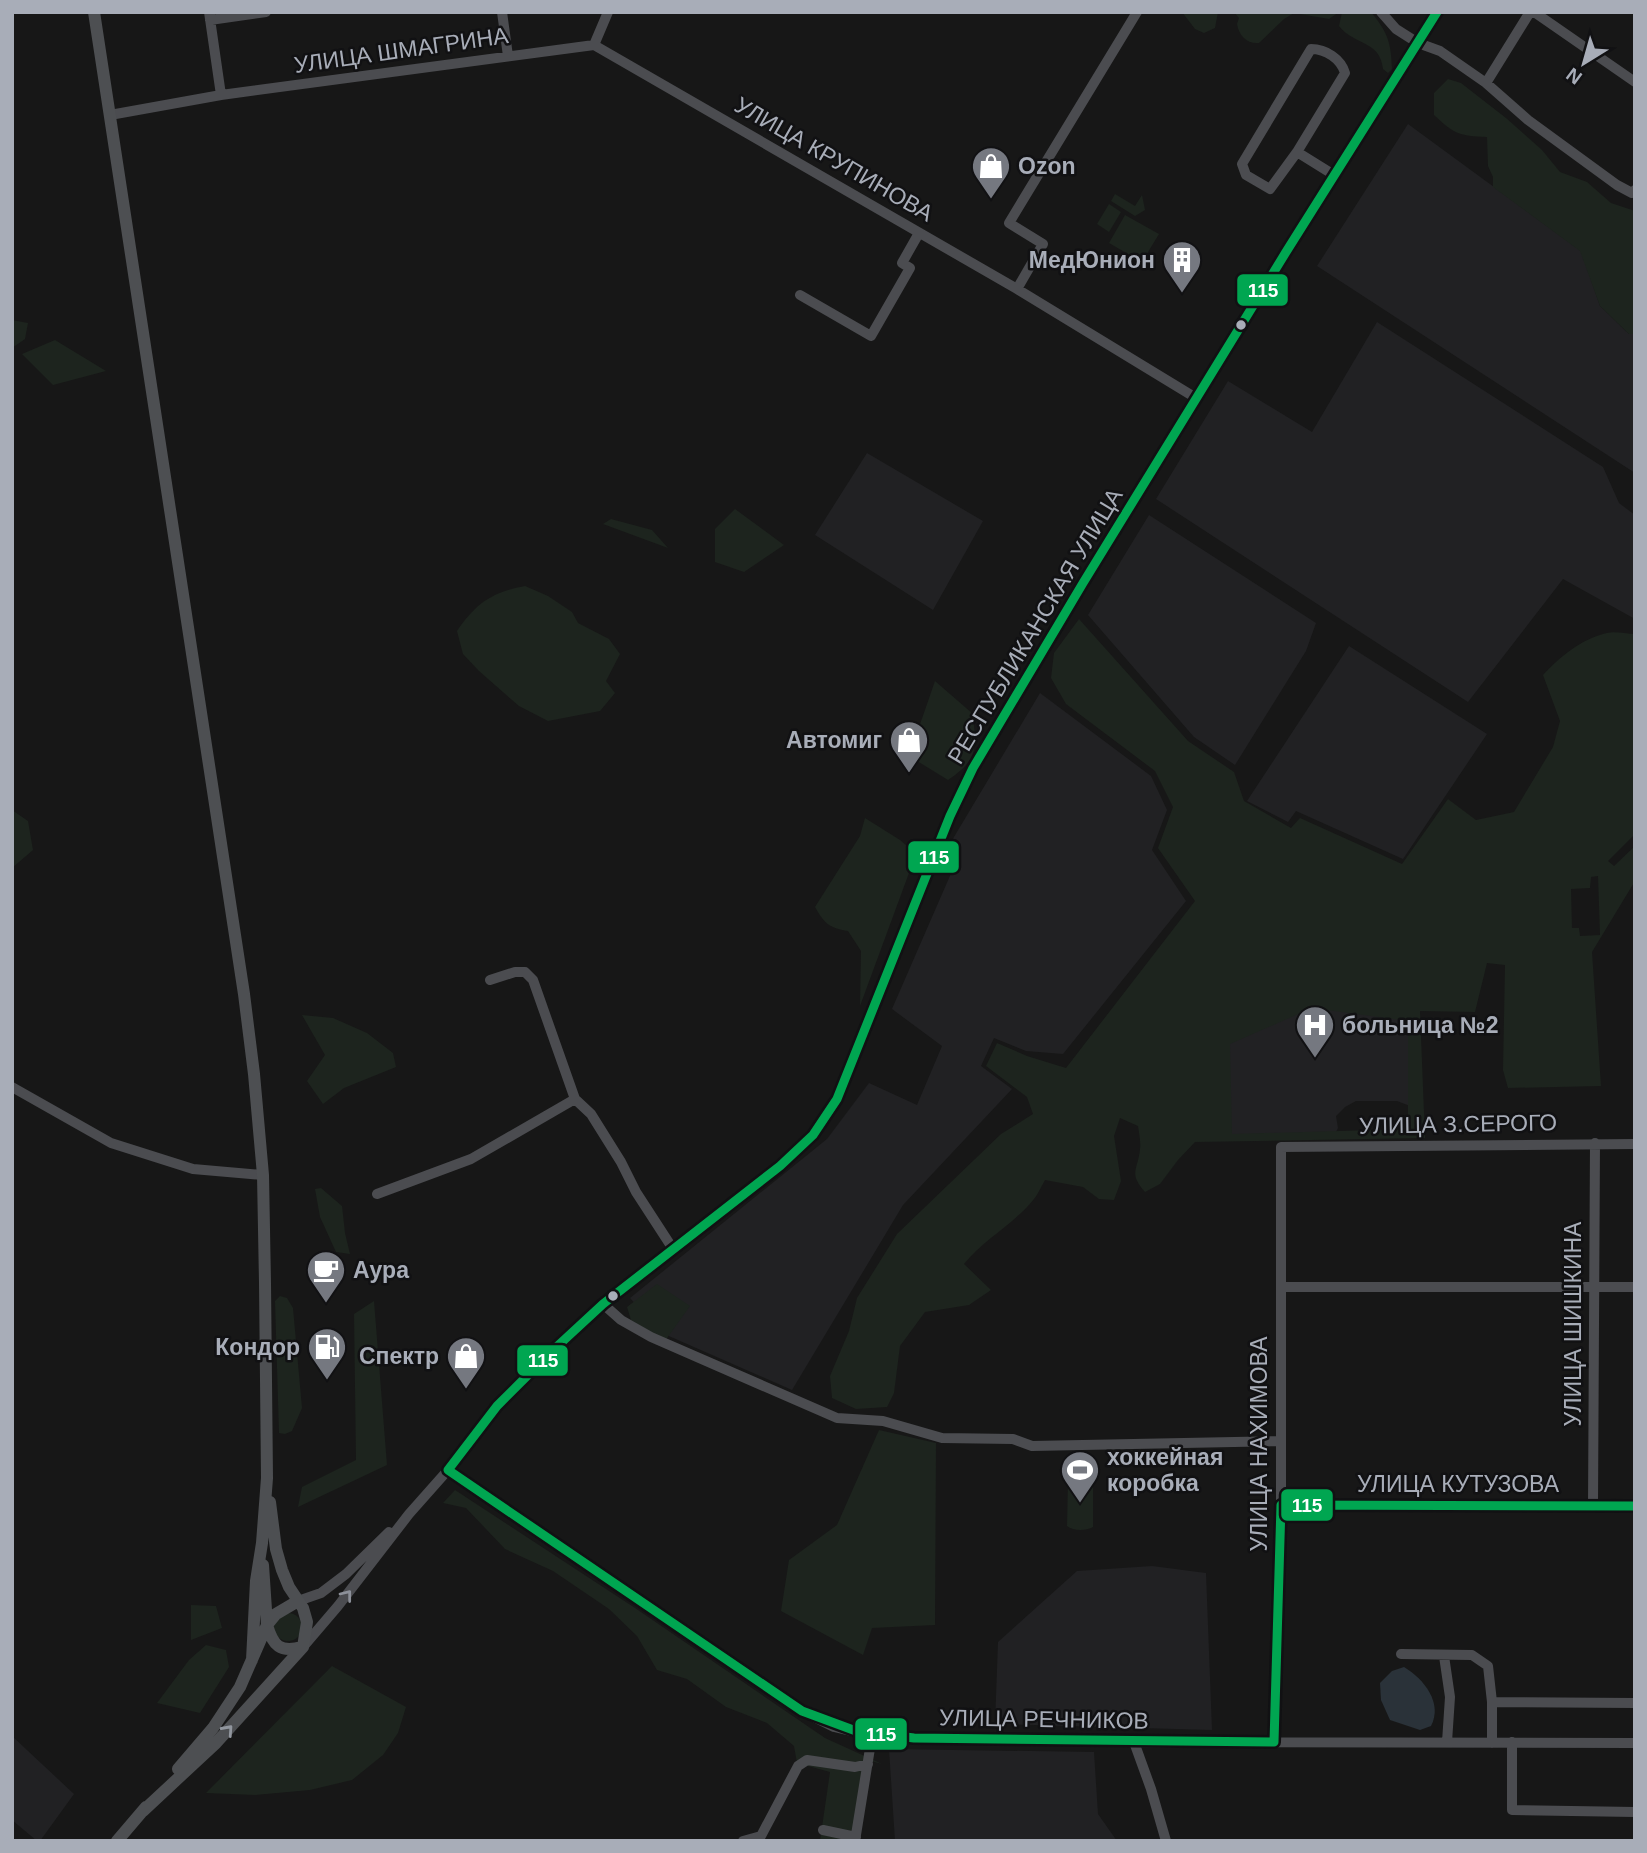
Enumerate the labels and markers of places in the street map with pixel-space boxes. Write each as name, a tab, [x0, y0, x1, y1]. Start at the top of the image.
shop icon: Ozon	[970, 145, 1012, 200]
place label: Ozon	[1018, 153, 1076, 179]
building icon: МедЮнион	[1161, 239, 1203, 294]
place label: МедЮнион	[1029, 247, 1155, 273]
unlabelled marker	[1234, 318, 1248, 332]
shop icon: Автомиг	[888, 719, 930, 774]
place label: Автомиг	[786, 727, 882, 753]
hospital icon: больница №2	[1294, 1004, 1336, 1059]
place label: больница №2	[1342, 1012, 1499, 1038]
cafe icon: Аура	[305, 1249, 347, 1304]
place label: Аура	[353, 1257, 409, 1283]
unlabelled marker	[606, 1289, 620, 1303]
fuel station icon: Кондор	[306, 1326, 348, 1381]
place label: Кондор	[215, 1334, 300, 1360]
shop icon: Спектр	[445, 1335, 487, 1390]
place label: Спектр	[359, 1343, 439, 1369]
place label: хоккейная коробка	[1107, 1444, 1223, 1496]
sports icon: хоккейная коробка	[1059, 1449, 1101, 1504]

